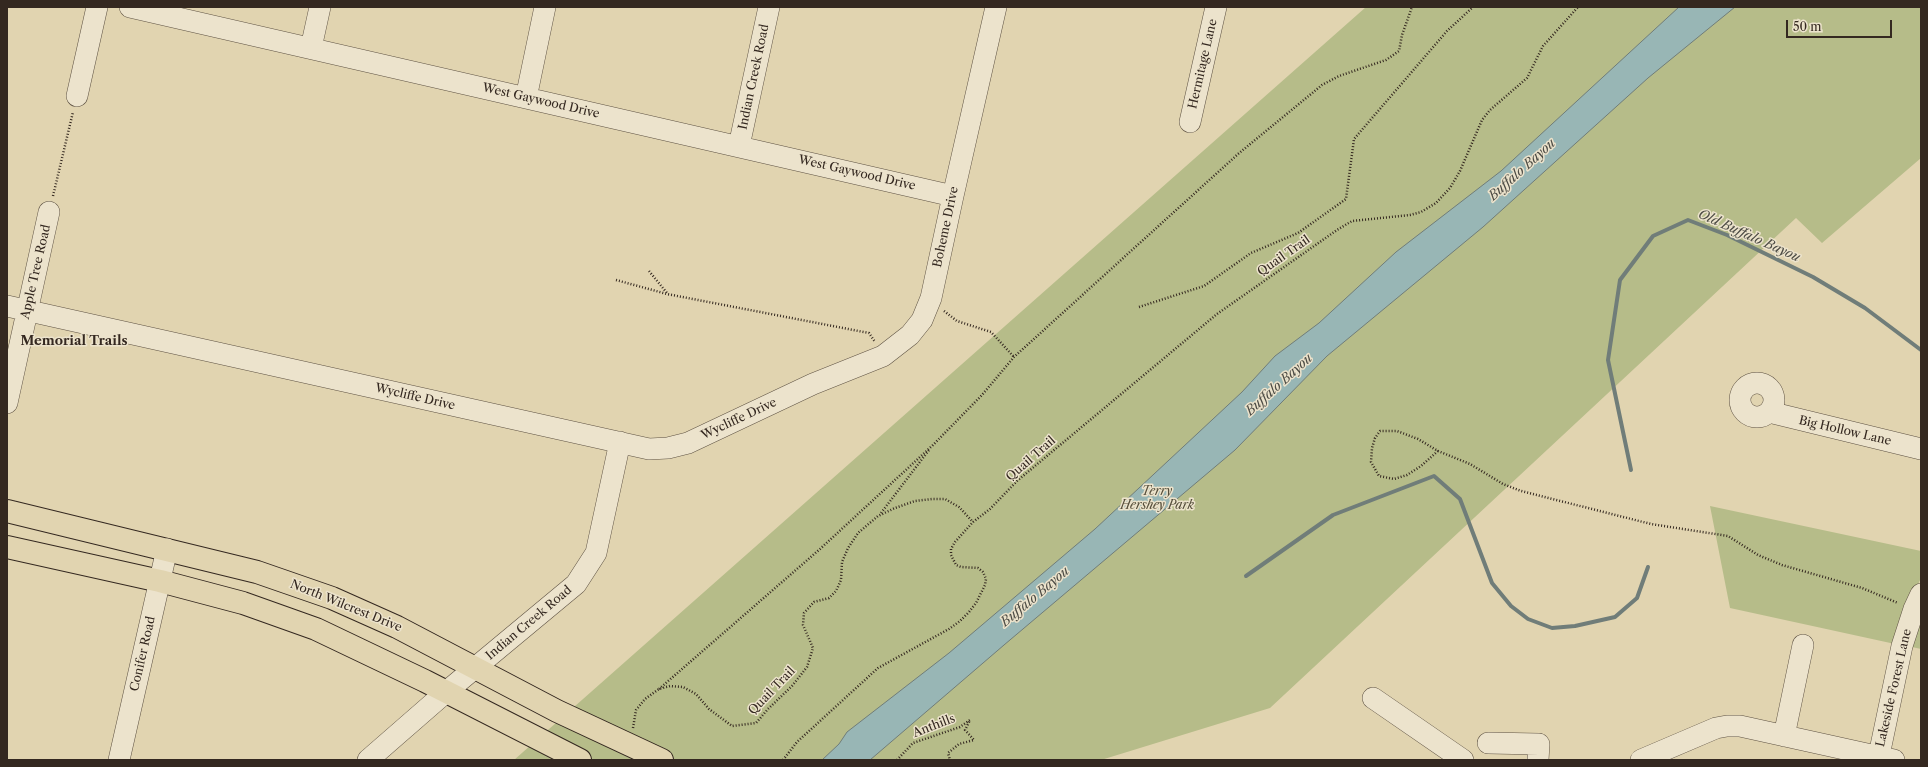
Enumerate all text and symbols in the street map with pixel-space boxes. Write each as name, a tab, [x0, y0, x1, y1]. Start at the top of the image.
scale bar	[1788, 12, 1894, 38]
street label: Hermitage Lane	[1186, 18, 1220, 110]
text: 50 m	[1793, 19, 1822, 34]
street label: Indian Creek Road	[736, 23, 772, 131]
street label: West Gaywood Drive	[481, 81, 601, 121]
water label: Buffalo Bayou	[1485, 136, 1559, 204]
street label: West Gaywood Drive	[797, 153, 917, 193]
street label: Boheme Drive	[930, 185, 962, 269]
water label: Old Buffalo Bayou	[1696, 207, 1802, 265]
street label: Apple Tree Road	[18, 223, 54, 321]
street label: Quail Trail	[1255, 233, 1313, 279]
district label: Memorial Trails	[20, 333, 128, 349]
water label: Buffalo Bayou	[1242, 351, 1316, 419]
street label: Wycliffe Drive	[374, 381, 456, 413]
street label: Wycliffe Drive	[699, 395, 779, 443]
street label: Big Hollow Lane	[1797, 413, 1893, 449]
street label: Quail Trail	[1003, 434, 1059, 484]
park label: Terry Hershey Park	[1120, 485, 1194, 513]
water label: Buffalo Bayou	[998, 564, 1072, 630]
street label: North Wilcrest Drive	[288, 577, 404, 635]
street label: Indian Creek Road	[483, 583, 575, 663]
street label: Conifer Road	[127, 615, 159, 693]
street label: Lakeside Forest Lane	[1873, 628, 1915, 748]
street label: Quail Trail	[746, 664, 798, 718]
street label: Anthills	[911, 711, 957, 741]

